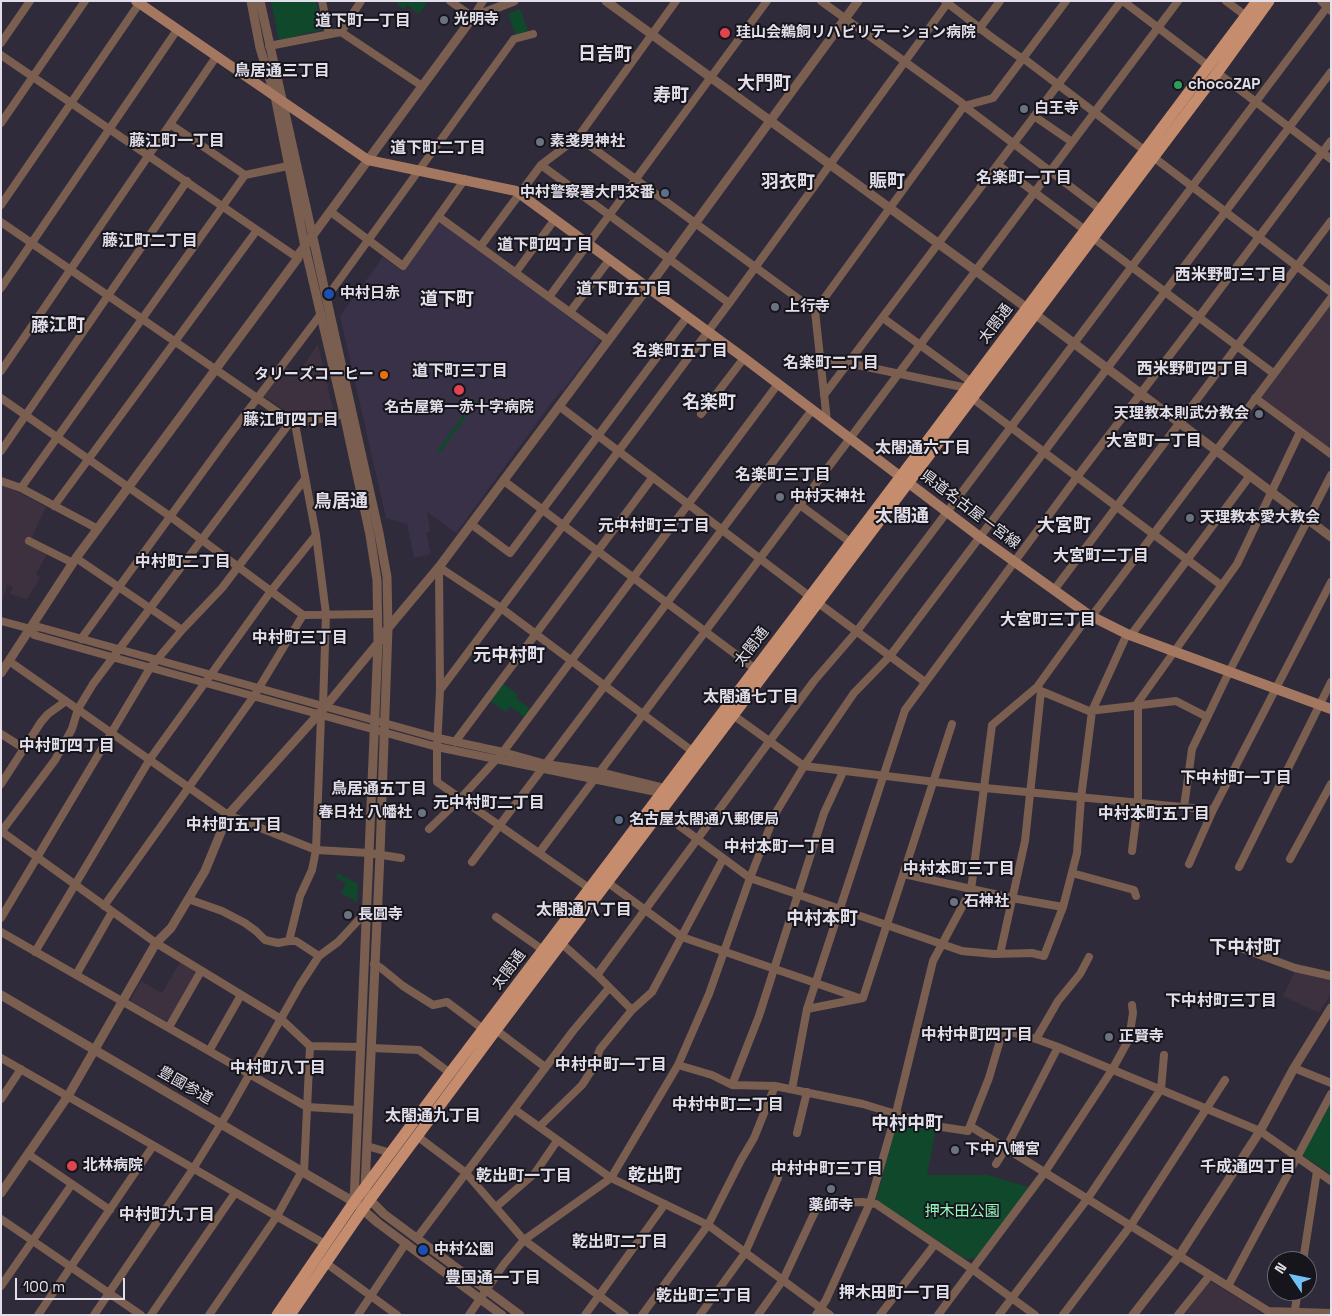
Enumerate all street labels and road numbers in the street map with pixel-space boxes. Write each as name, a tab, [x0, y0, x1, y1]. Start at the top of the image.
street label: 太閤通	[975, 301, 1017, 347]
street label: 県道名古屋一宮線	[917, 467, 1023, 553]
street label: 太閤通	[731, 624, 773, 670]
street label: 太閤通	[488, 947, 530, 993]
street label: 豊國参道	[155, 1063, 215, 1109]

